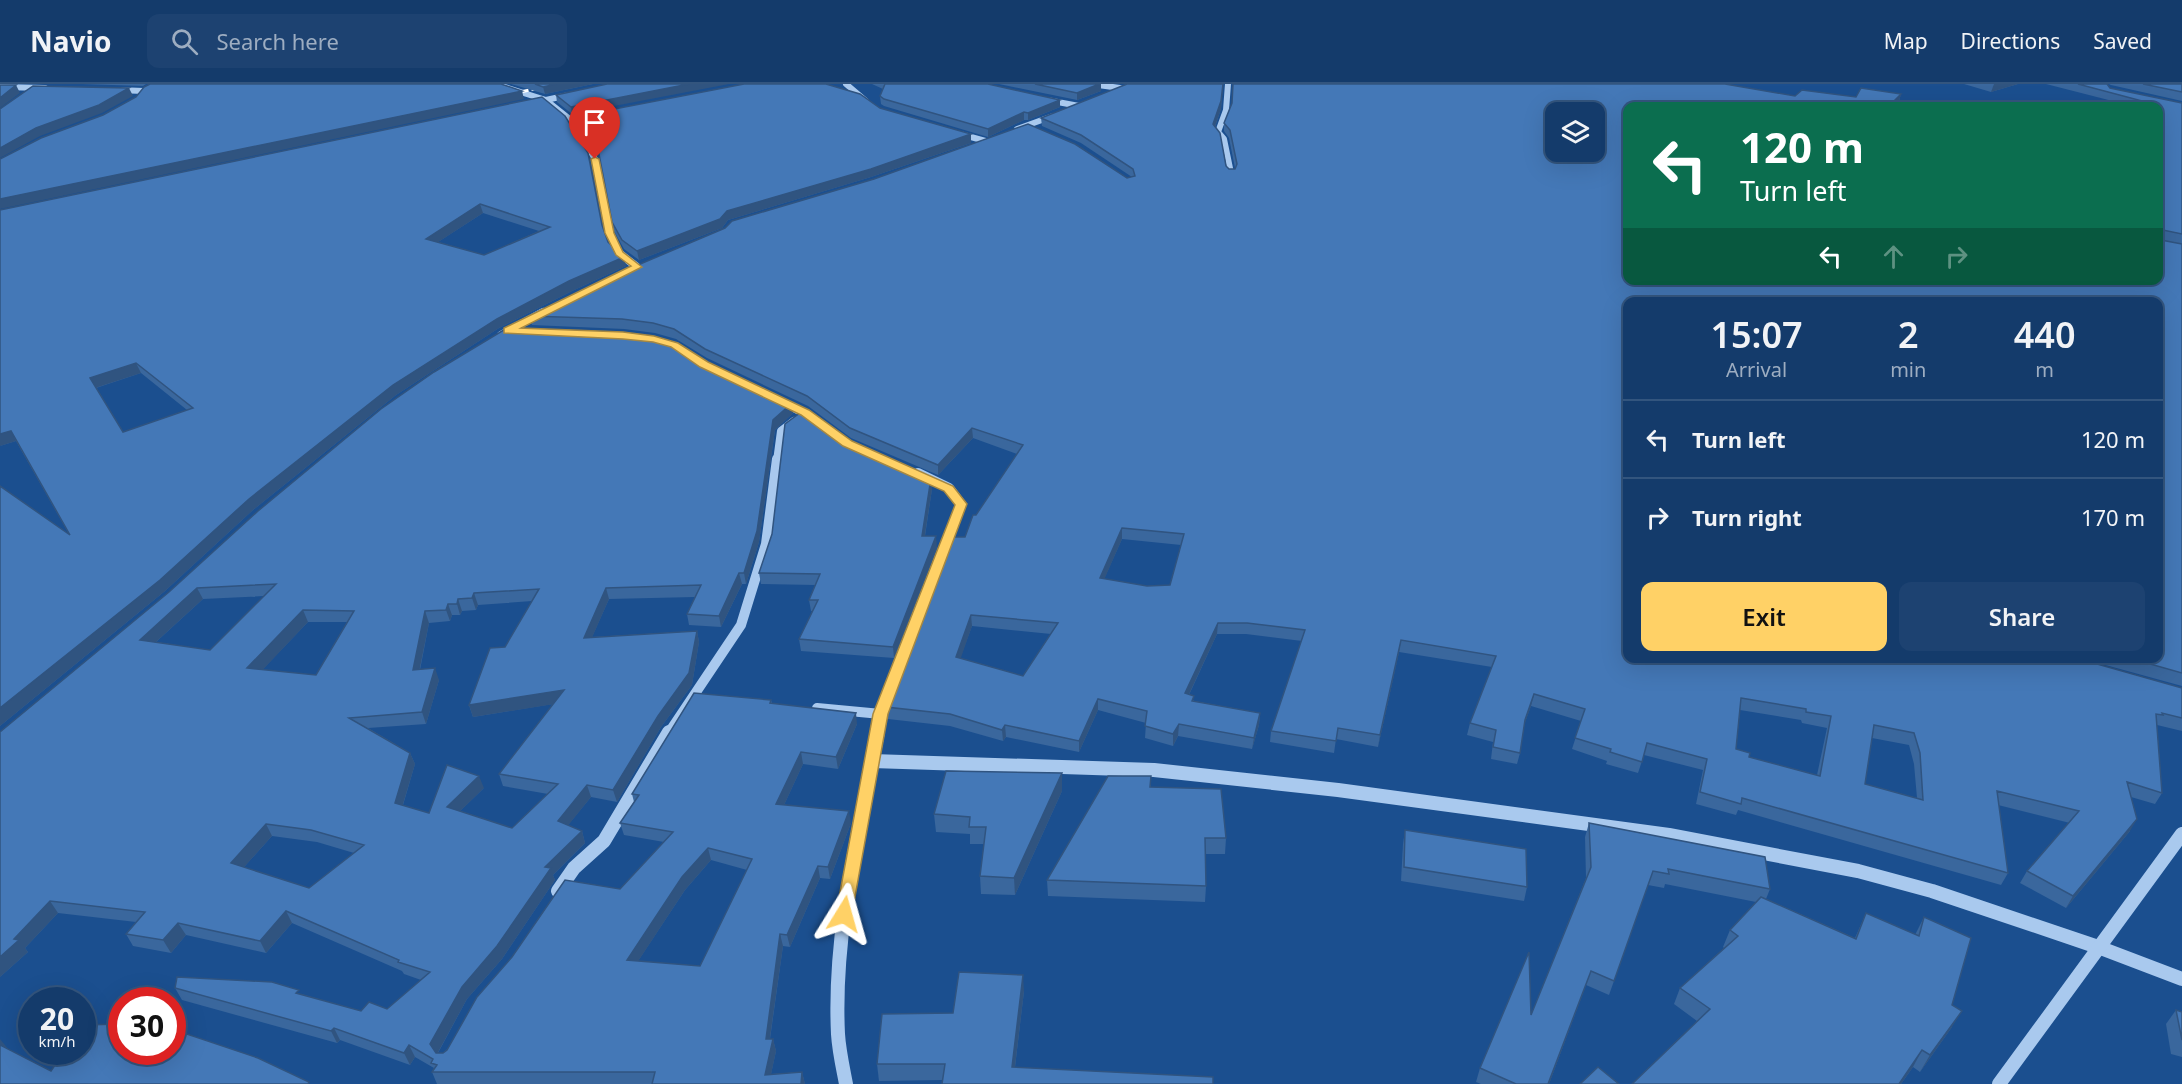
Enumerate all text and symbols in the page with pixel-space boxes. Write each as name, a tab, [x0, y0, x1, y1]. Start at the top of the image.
search box	[147, 14, 567, 68]
text: Navio	[30, 22, 111, 60]
icon: search	[168, 25, 201, 58]
text: Search here	[216, 26, 339, 56]
text: Map	[1884, 27, 1928, 55]
text: Directions	[1961, 27, 2060, 55]
text: Saved	[2093, 27, 2152, 55]
pin	[569, 97, 620, 159]
map controls	[1545, 102, 1605, 162]
button: layers	[1545, 102, 1605, 162]
icon: arrive	[578, 106, 611, 139]
text: 120 m	[1740, 118, 1864, 175]
icon: left	[1641, 126, 1719, 204]
text: Turn left	[1740, 172, 1846, 209]
icon: left	[1814, 240, 1847, 273]
icon: ahead	[1877, 240, 1910, 273]
icon: right	[1940, 240, 1973, 273]
text: 15:07	[1710, 310, 1803, 359]
text: 2	[1898, 310, 1919, 359]
text: 440	[2014, 310, 2076, 359]
text: Arrival	[1726, 356, 1787, 383]
text: min	[1890, 356, 1926, 383]
text: m	[2035, 356, 2054, 383]
icon: left	[1641, 423, 1674, 456]
text: Turn left	[1692, 424, 1786, 454]
text: 120 m	[2081, 424, 2145, 454]
icon: right	[1641, 501, 1674, 534]
text: Turn right	[1692, 502, 1802, 532]
text: 170 m	[2081, 502, 2145, 532]
button: Exit	[1641, 582, 1887, 651]
button: Share	[1899, 582, 2145, 651]
position arrow	[812, 882, 876, 946]
speed limit sign: 30	[108, 987, 186, 1065]
text: 20	[40, 998, 74, 1039]
text: km/h	[39, 1031, 75, 1051]

